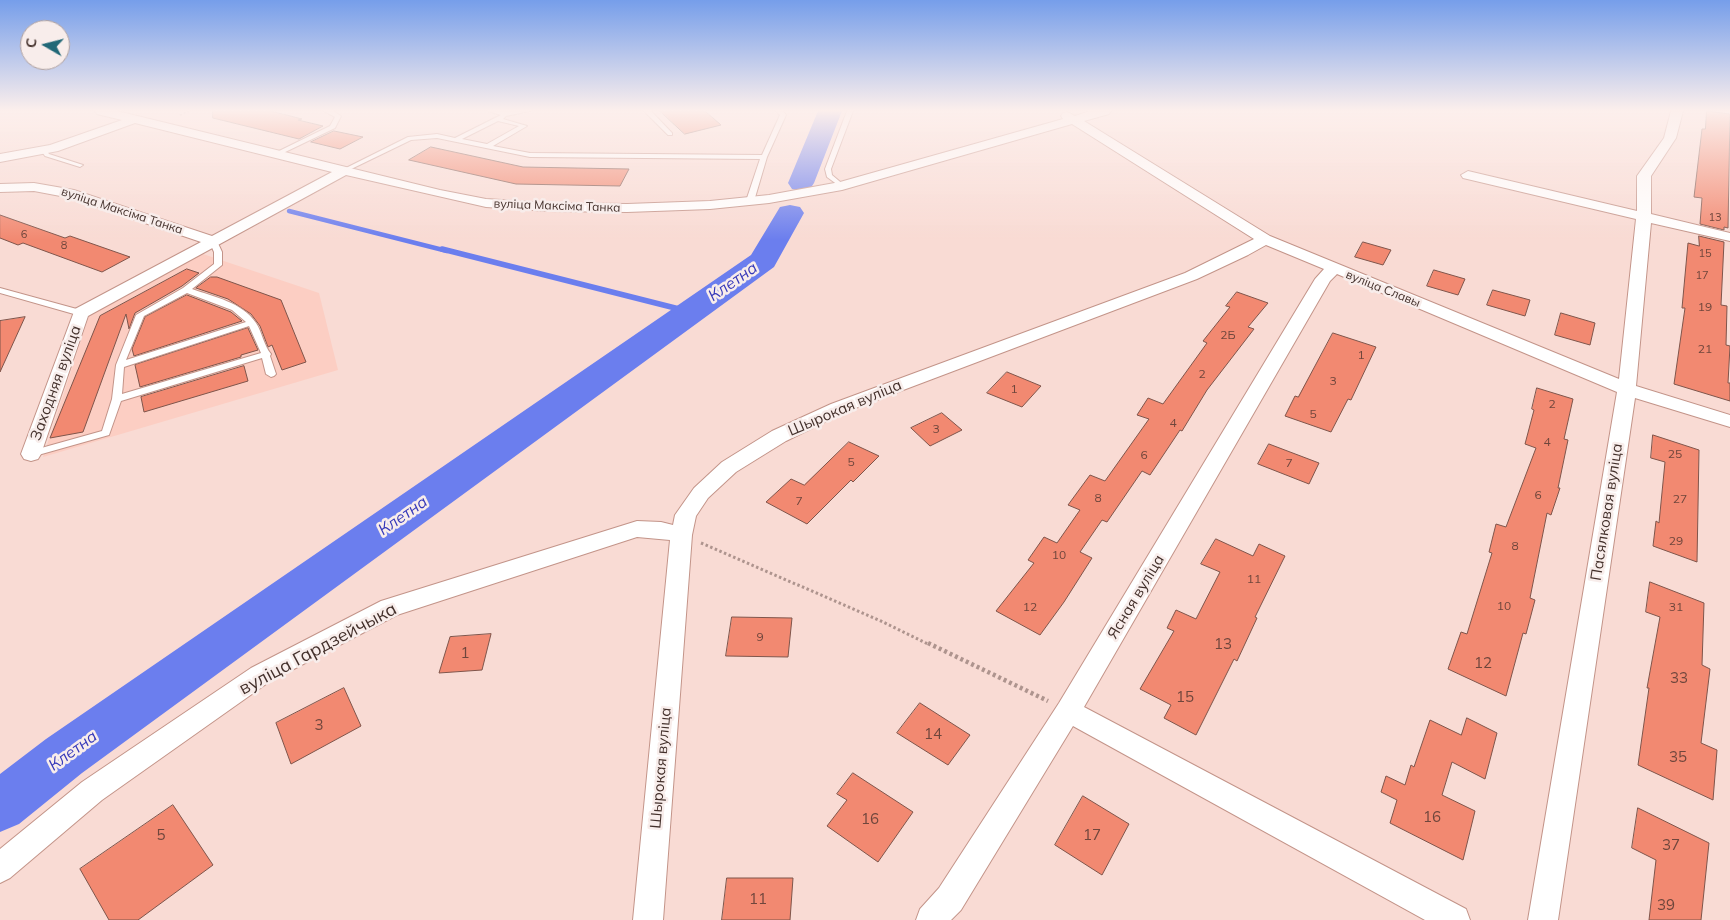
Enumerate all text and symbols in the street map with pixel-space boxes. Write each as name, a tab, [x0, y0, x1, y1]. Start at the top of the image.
north arrow	[20, 20, 70, 70]
text: С	[22, 37, 41, 49]
street label: вуліца Максіма Танка	[59, 185, 185, 237]
street label: вуліца Максіма Танка	[493, 197, 621, 215]
house number: 13	[1708, 211, 1722, 225]
house number: 6	[21, 228, 27, 242]
house number: 8	[61, 239, 67, 253]
house number: 15	[1698, 247, 1712, 261]
water label: Клетна	[705, 258, 761, 306]
street label: вуліца Славы	[1344, 268, 1422, 310]
house number: 17	[1695, 269, 1709, 283]
house number: 19	[1698, 300, 1712, 314]
street label: Заходняя вуліца	[27, 323, 85, 443]
house number: 2Б	[1220, 328, 1236, 342]
house number: 21	[1698, 342, 1712, 356]
house number: 1	[1357, 348, 1365, 362]
house number: 2	[1198, 367, 1206, 381]
house number: 3	[1329, 374, 1337, 388]
street label: Шырокая вуліца	[786, 376, 904, 440]
house number: 1	[1010, 382, 1018, 396]
house number: 2	[1548, 397, 1556, 411]
house number: 5	[1309, 407, 1317, 421]
house number: 4	[1169, 416, 1177, 430]
house number: 3	[932, 422, 940, 436]
house number: 4	[1543, 435, 1551, 449]
street label: Пасялковая вуліца	[1587, 442, 1627, 582]
house number: 25	[1668, 447, 1682, 461]
house number: 6	[1140, 448, 1148, 462]
house number: 5	[847, 455, 855, 469]
house number: 7	[1285, 456, 1293, 470]
house number: 6	[1534, 488, 1542, 502]
house number: 8	[1094, 491, 1102, 505]
water label: Клетна	[375, 492, 431, 540]
house number: 27	[1673, 492, 1687, 506]
house number: 7	[795, 494, 803, 508]
house number: 29	[1669, 534, 1683, 548]
house number: 8	[1511, 539, 1519, 553]
house number: 10	[1052, 548, 1066, 562]
street label: Ясная вуліца	[1104, 552, 1168, 642]
house number: 11	[1247, 572, 1261, 586]
street label: вуліца Гардзейчыка	[235, 598, 401, 700]
house number: 10	[1497, 599, 1511, 613]
house number: 12	[1023, 600, 1037, 614]
house number: 31	[1669, 600, 1683, 614]
house number: 9	[756, 630, 764, 644]
house number: 13	[1214, 635, 1232, 653]
house number: 1	[461, 644, 469, 662]
house number: 12	[1474, 654, 1492, 672]
house number: 33	[1670, 669, 1688, 687]
house number: 15	[1176, 688, 1194, 706]
street label: Шырокая вуліца	[647, 707, 675, 829]
house number: 3	[315, 716, 323, 734]
house number: 14	[924, 725, 942, 743]
water label: Клетна	[45, 727, 101, 775]
house number: 35	[1669, 748, 1687, 766]
house number: 16	[1423, 808, 1441, 826]
house number: 16	[861, 810, 879, 828]
house number: 5	[157, 826, 165, 844]
house number: 17	[1083, 826, 1101, 844]
house number: 37	[1662, 836, 1680, 854]
house number: 11	[749, 890, 767, 908]
house number: 39	[1657, 896, 1675, 914]

